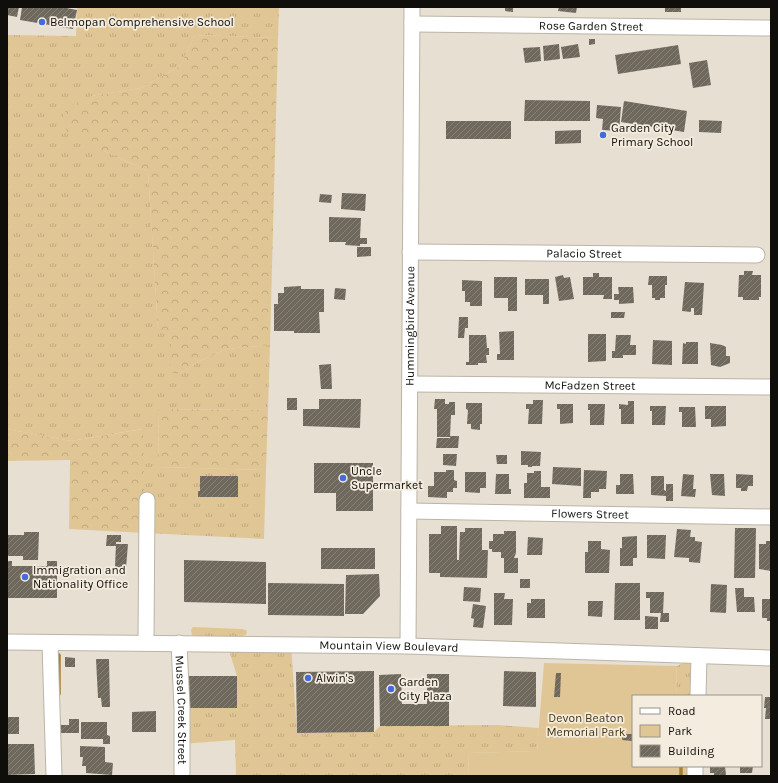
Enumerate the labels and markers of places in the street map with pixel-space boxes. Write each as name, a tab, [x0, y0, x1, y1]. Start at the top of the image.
place label: Belmopan Comprehensive School	[50, 15, 234, 29]
marker: Belmopan Comprehensive School	[37, 17, 47, 27]
place label: Garden City Primary School	[611, 121, 693, 149]
marker: Garden City Primary School	[598, 130, 608, 140]
place label: Uncle Supermarket	[351, 464, 423, 492]
marker: Uncle Supermarket	[338, 473, 348, 483]
place label: Immigration and Nationality Office	[33, 563, 128, 591]
marker: Immigration and Nationality Office	[20, 572, 30, 582]
place label: Alwin's	[316, 671, 354, 685]
marker: Alwin's	[303, 673, 313, 683]
place label: Garden City Plaza	[399, 675, 452, 703]
marker: Garden City Plaza	[386, 684, 396, 694]

